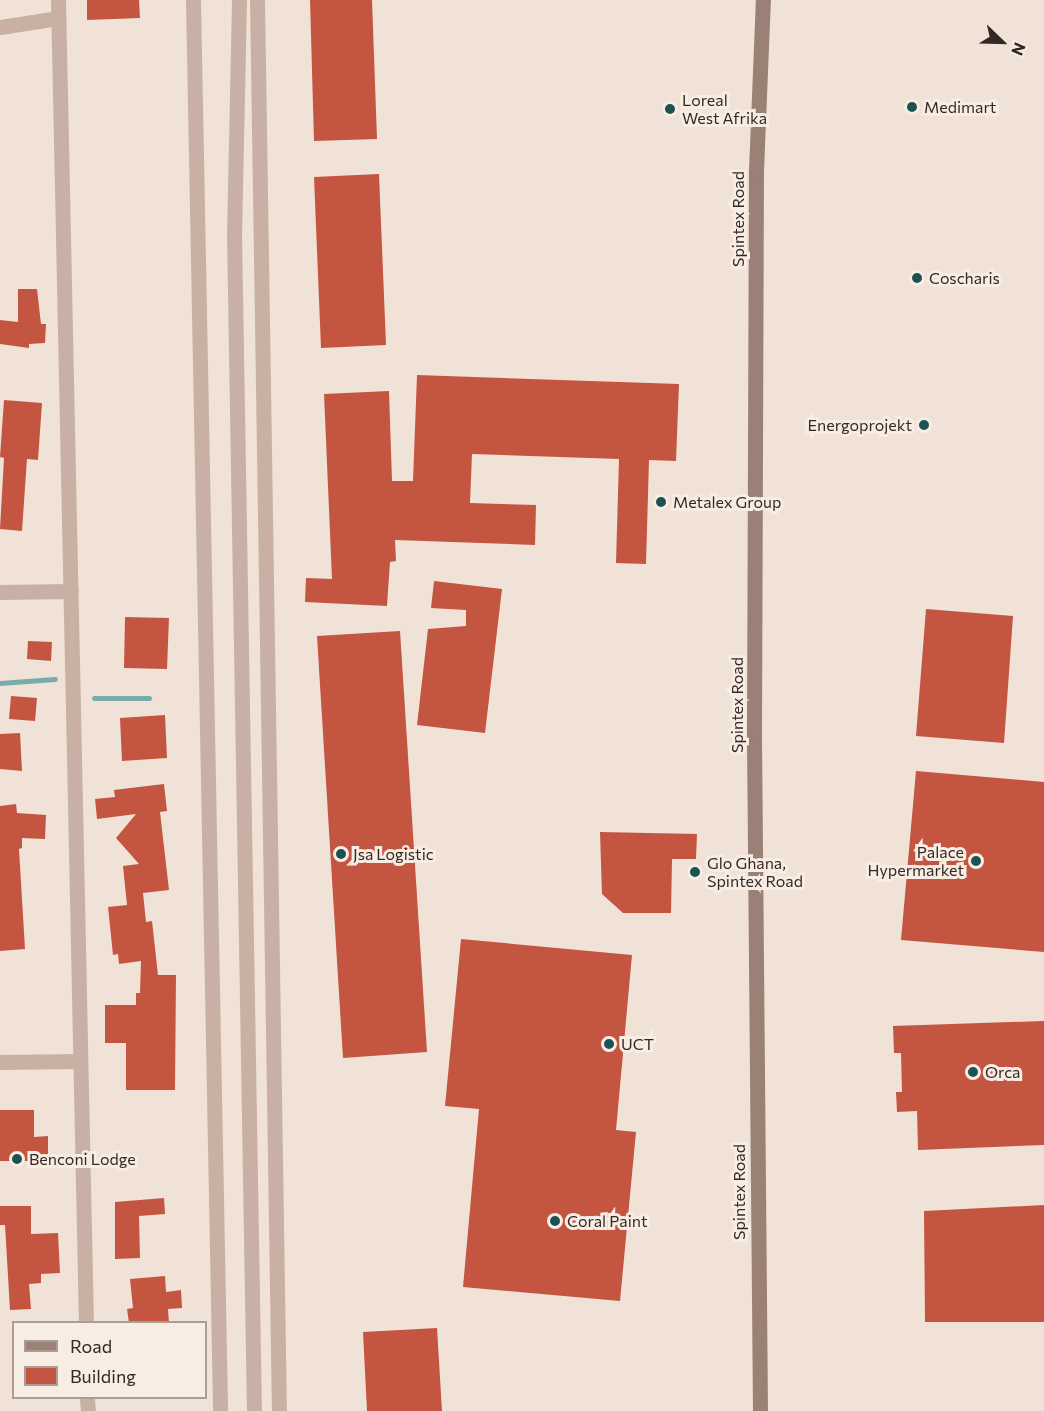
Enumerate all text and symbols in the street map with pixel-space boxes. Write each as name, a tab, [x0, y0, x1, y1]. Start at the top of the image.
north arrow	[972, 12, 1032, 72]
text: N	[1008, 40, 1030, 58]
place label: Loreal West Afrika	[682, 90, 767, 128]
place label: Medimart	[924, 97, 996, 117]
marker: Medimart	[905, 100, 919, 114]
marker: Loreal West Afrika	[663, 102, 677, 116]
street label: Spintex Road	[728, 171, 748, 267]
place label: Coscharis	[929, 268, 1000, 288]
marker: Coscharis	[910, 271, 924, 285]
place label: Energoprojekt	[808, 415, 912, 435]
marker: Energoprojekt	[917, 418, 931, 432]
place label: Metalex Group	[673, 492, 781, 512]
marker: Metalex Group	[654, 495, 668, 509]
street label: Spintex Road	[727, 657, 747, 753]
place label: Palace Hypermarket	[868, 842, 964, 880]
place label: Jsa Logistic	[353, 844, 434, 864]
marker: Jsa Logistic	[334, 847, 348, 861]
place label: Glo Ghana, Spintex Road	[707, 853, 803, 891]
marker: Palace Hypermarket	[969, 854, 983, 868]
marker: Glo Ghana, Spintex Road	[688, 865, 702, 879]
place label: UCT	[621, 1034, 654, 1054]
marker: UCT	[602, 1037, 616, 1051]
place label: Orca	[985, 1062, 1020, 1082]
marker: Orca	[966, 1065, 980, 1079]
street label: Spintex Road	[729, 1144, 749, 1240]
place label: Benconi Lodge	[29, 1149, 136, 1169]
marker: Benconi Lodge	[10, 1152, 24, 1166]
place label: Coral Paint	[567, 1211, 647, 1231]
marker: Coral Paint	[548, 1214, 562, 1228]
legend	[12, 1321, 207, 1399]
text: Road	[70, 1335, 112, 1357]
text: Building	[70, 1365, 136, 1387]

